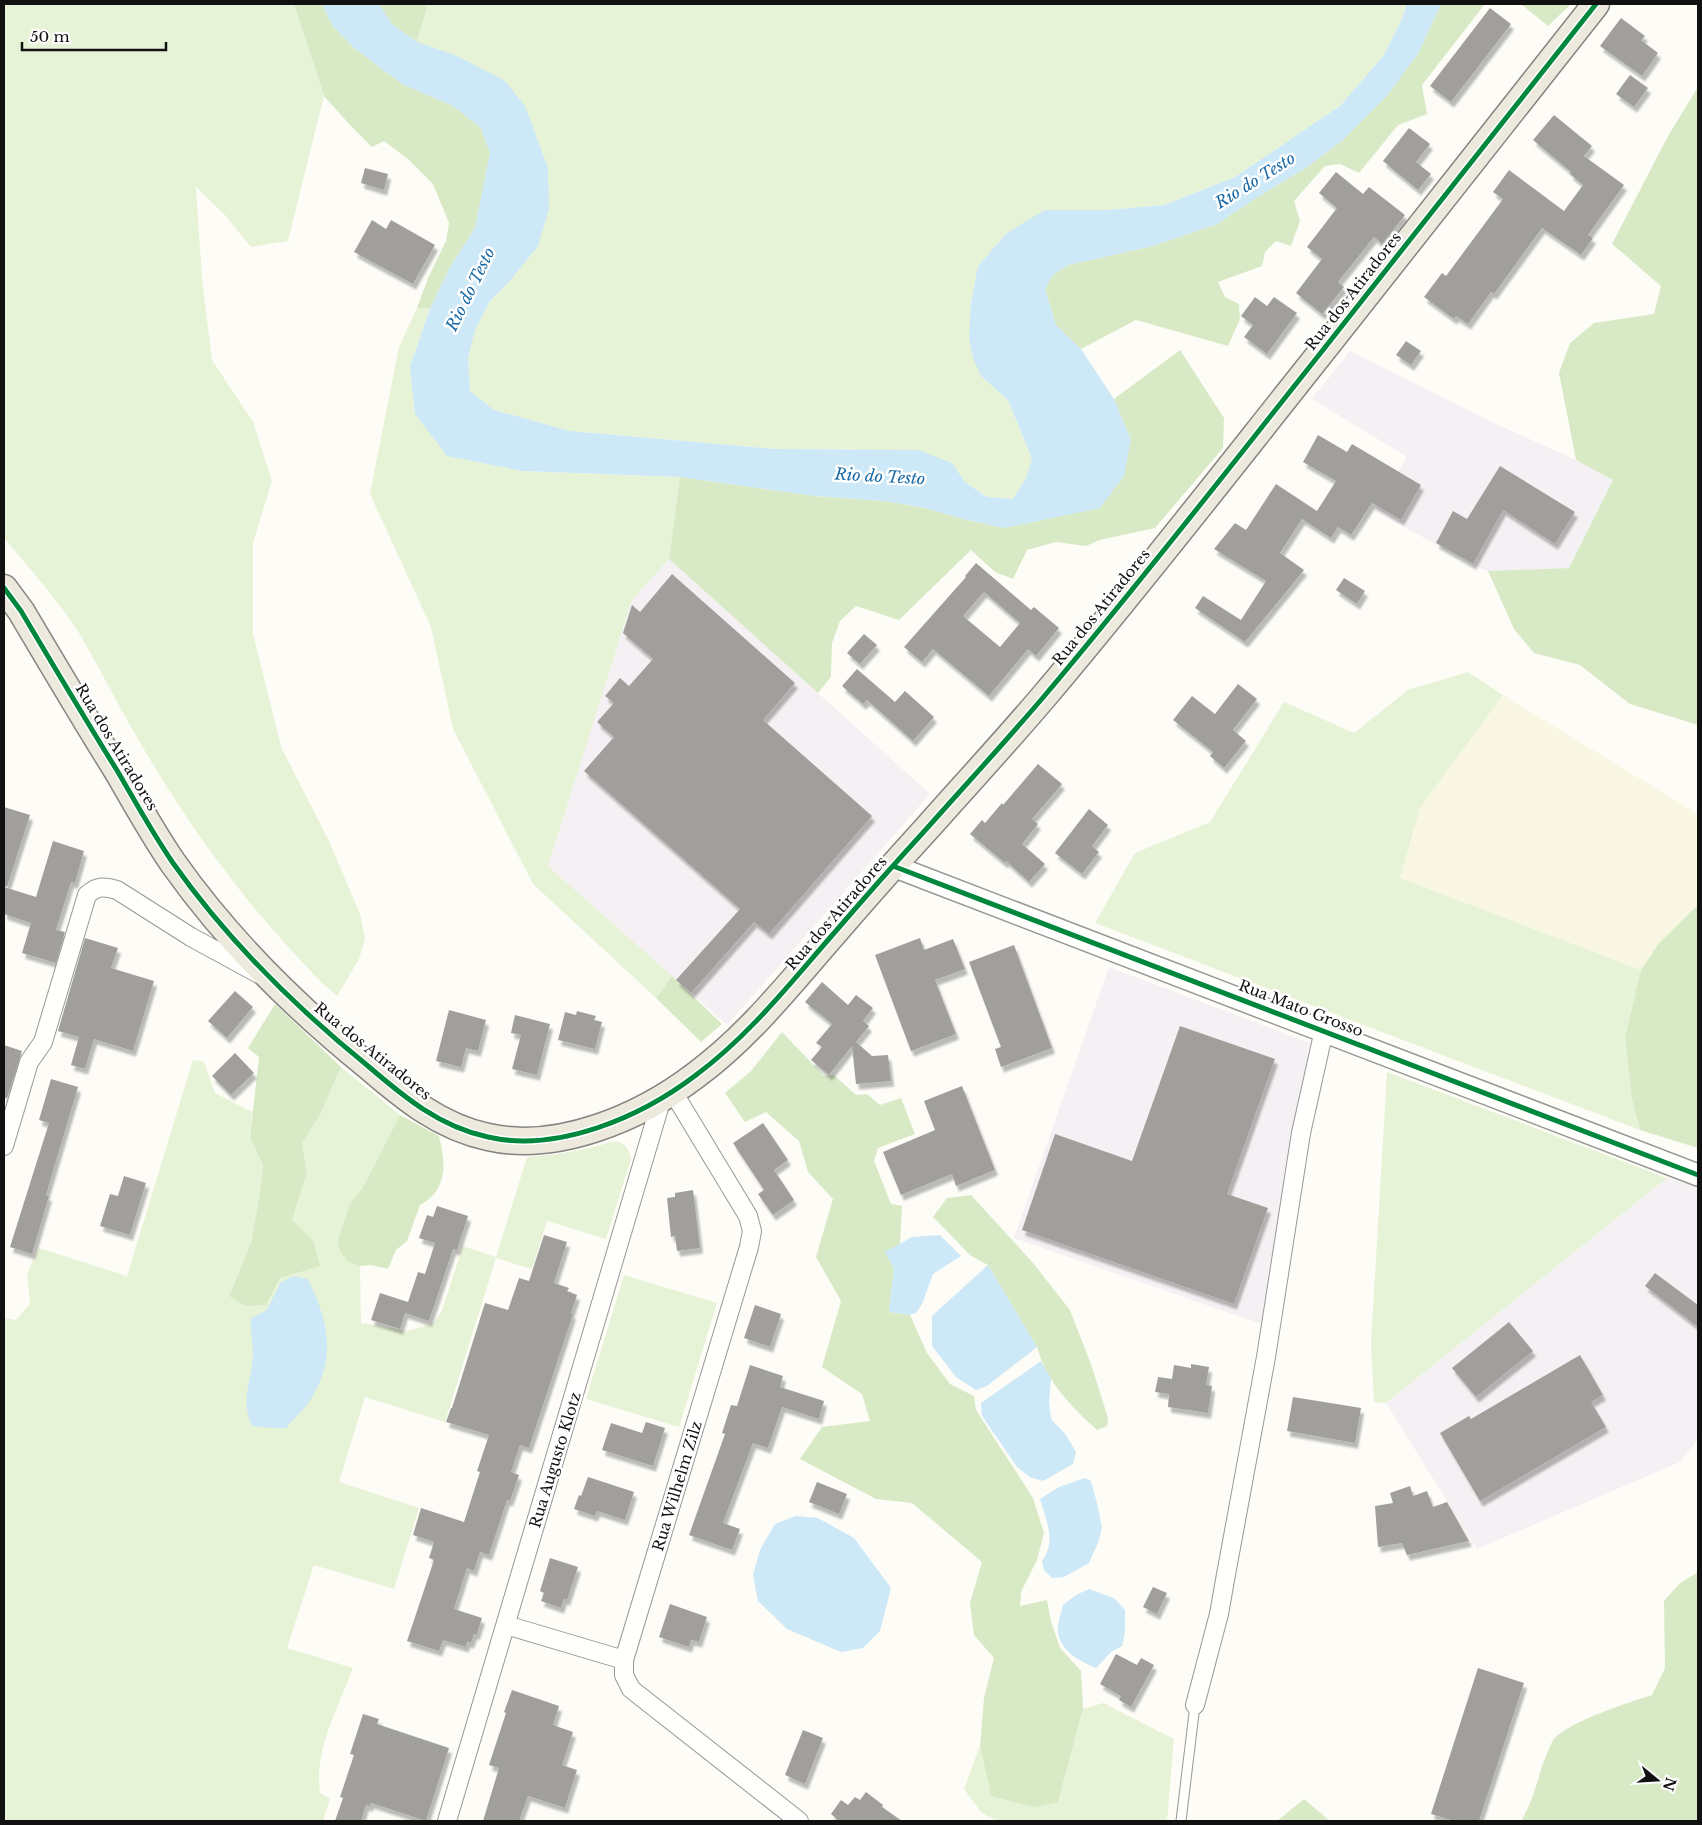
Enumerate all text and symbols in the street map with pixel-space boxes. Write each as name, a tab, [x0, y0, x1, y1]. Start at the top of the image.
scale bar	[22, 20, 166, 52]
text: 50 m	[30, 27, 70, 46]
water label: Rio do Testo	[1210, 147, 1299, 213]
street label: Rua dos Atiradores	[1301, 228, 1405, 354]
water label: Rio do Testo	[441, 244, 499, 335]
water label: Rio do Testo	[833, 464, 926, 488]
street label: Rua dos Atiradores	[1048, 545, 1154, 669]
street label: Rua dos Atiradores	[72, 680, 163, 814]
street label: Rua dos Atiradores	[781, 852, 891, 974]
street label: Rua Mato Grosso	[1236, 975, 1366, 1041]
street label: Rua dos Atiradores	[311, 998, 435, 1104]
street label: Rua Augusto Klotz	[525, 1390, 585, 1530]
street label: Rua Wilhelm Zilz	[648, 1419, 706, 1553]
north arrow	[1632, 1755, 1682, 1805]
text: N	[1659, 1775, 1680, 1793]

